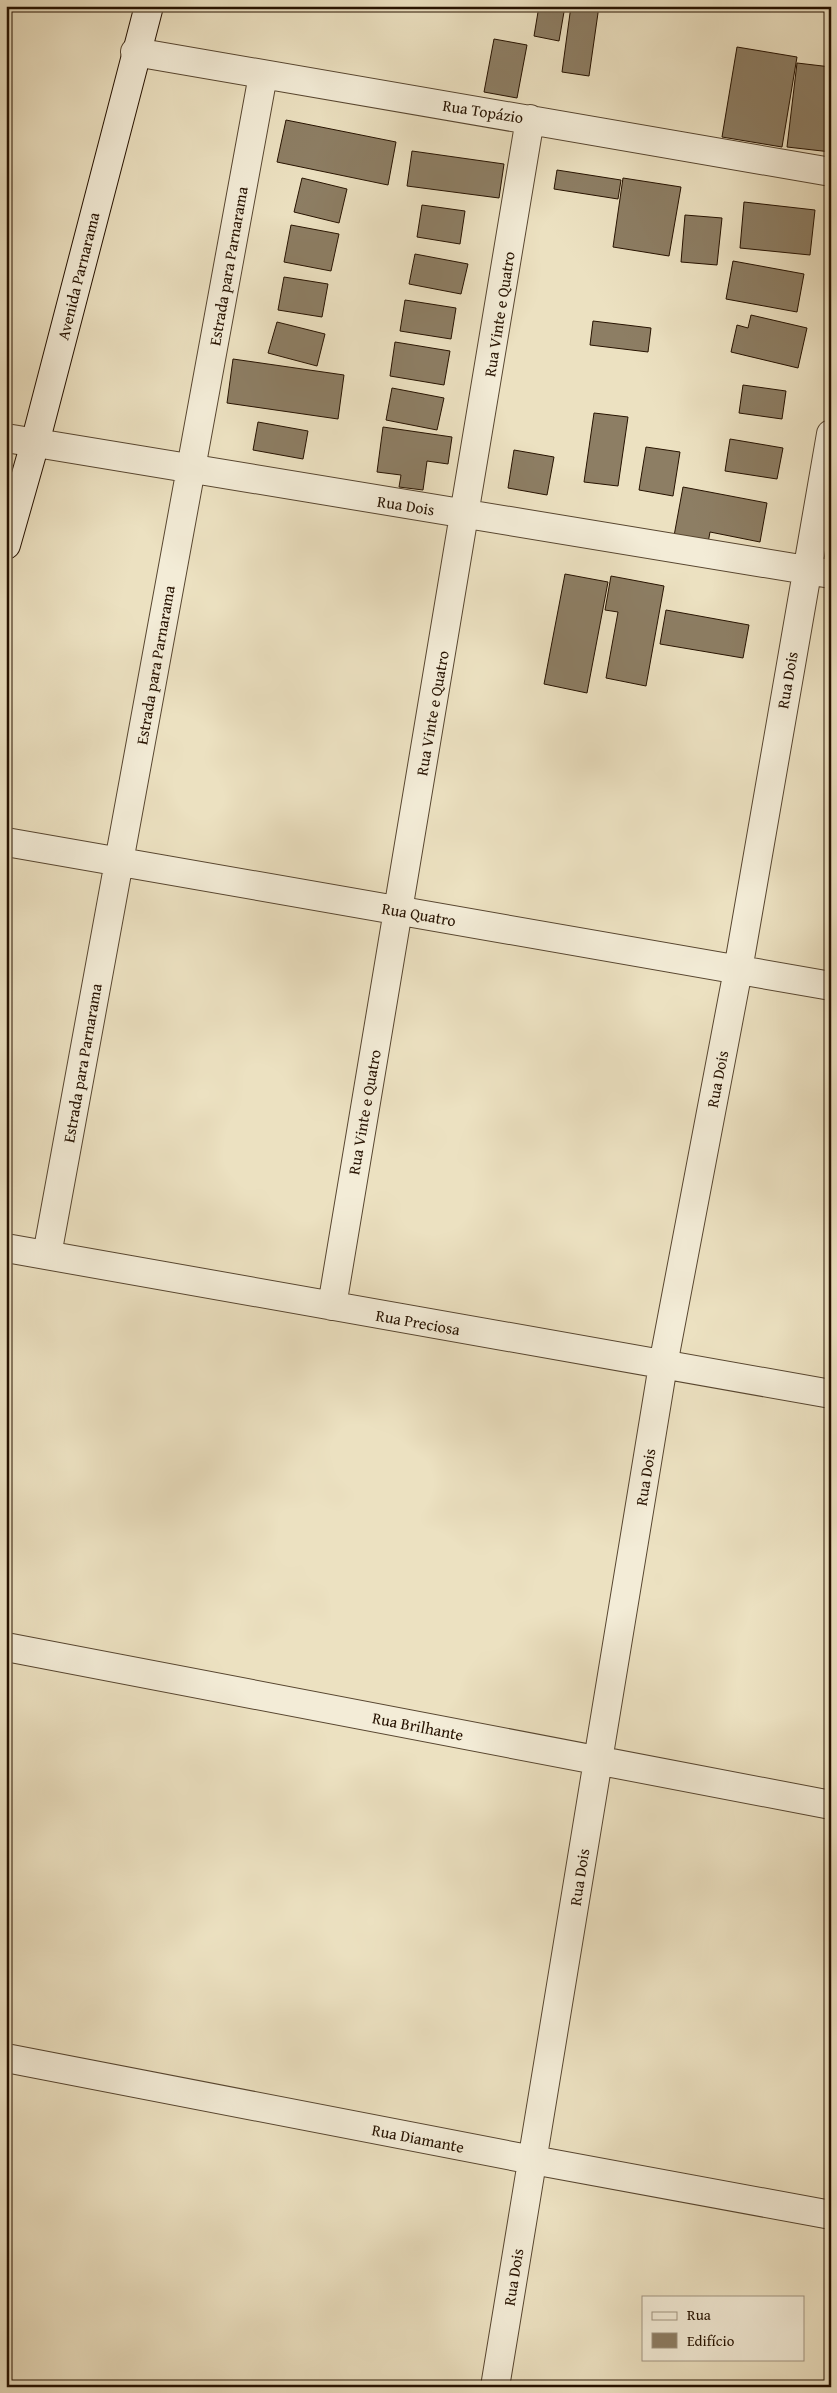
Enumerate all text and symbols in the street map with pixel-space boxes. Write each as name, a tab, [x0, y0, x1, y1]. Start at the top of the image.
street label: Rua Topázio	[441, 93, 525, 129]
street label: Estrada para Parnarama	[202, 184, 254, 348]
street label: Avenida Parnarama	[51, 209, 106, 342]
street label: Rua Vinte e Quatro	[477, 250, 521, 378]
street label: Rua Dois	[376, 489, 436, 521]
street label: Estrada para Parnarama	[129, 583, 181, 747]
street label: Rua Vinte e Quatro	[409, 649, 455, 777]
street label: Rua Dois	[770, 650, 804, 710]
street label: Rua Quatro	[380, 896, 458, 932]
street label: Estrada para Parnarama	[56, 981, 108, 1145]
street label: Rua Vinte e Quatro	[341, 1048, 387, 1176]
street label: Rua Dois	[700, 1048, 734, 1110]
street label: Rua Preciosa	[374, 1303, 462, 1341]
street label: Rua Dois	[629, 1447, 661, 1507]
street label: Rua Brilhante	[370, 1705, 466, 1747]
street label: Rua Dois	[563, 1847, 595, 1907]
street label: Rua Diamante	[370, 2117, 466, 2159]
street label: Rua Dois	[497, 2247, 529, 2307]
legend	[642, 2296, 804, 2360]
text: Rua	[687, 2304, 711, 2325]
text: Edifício	[687, 2330, 735, 2351]

